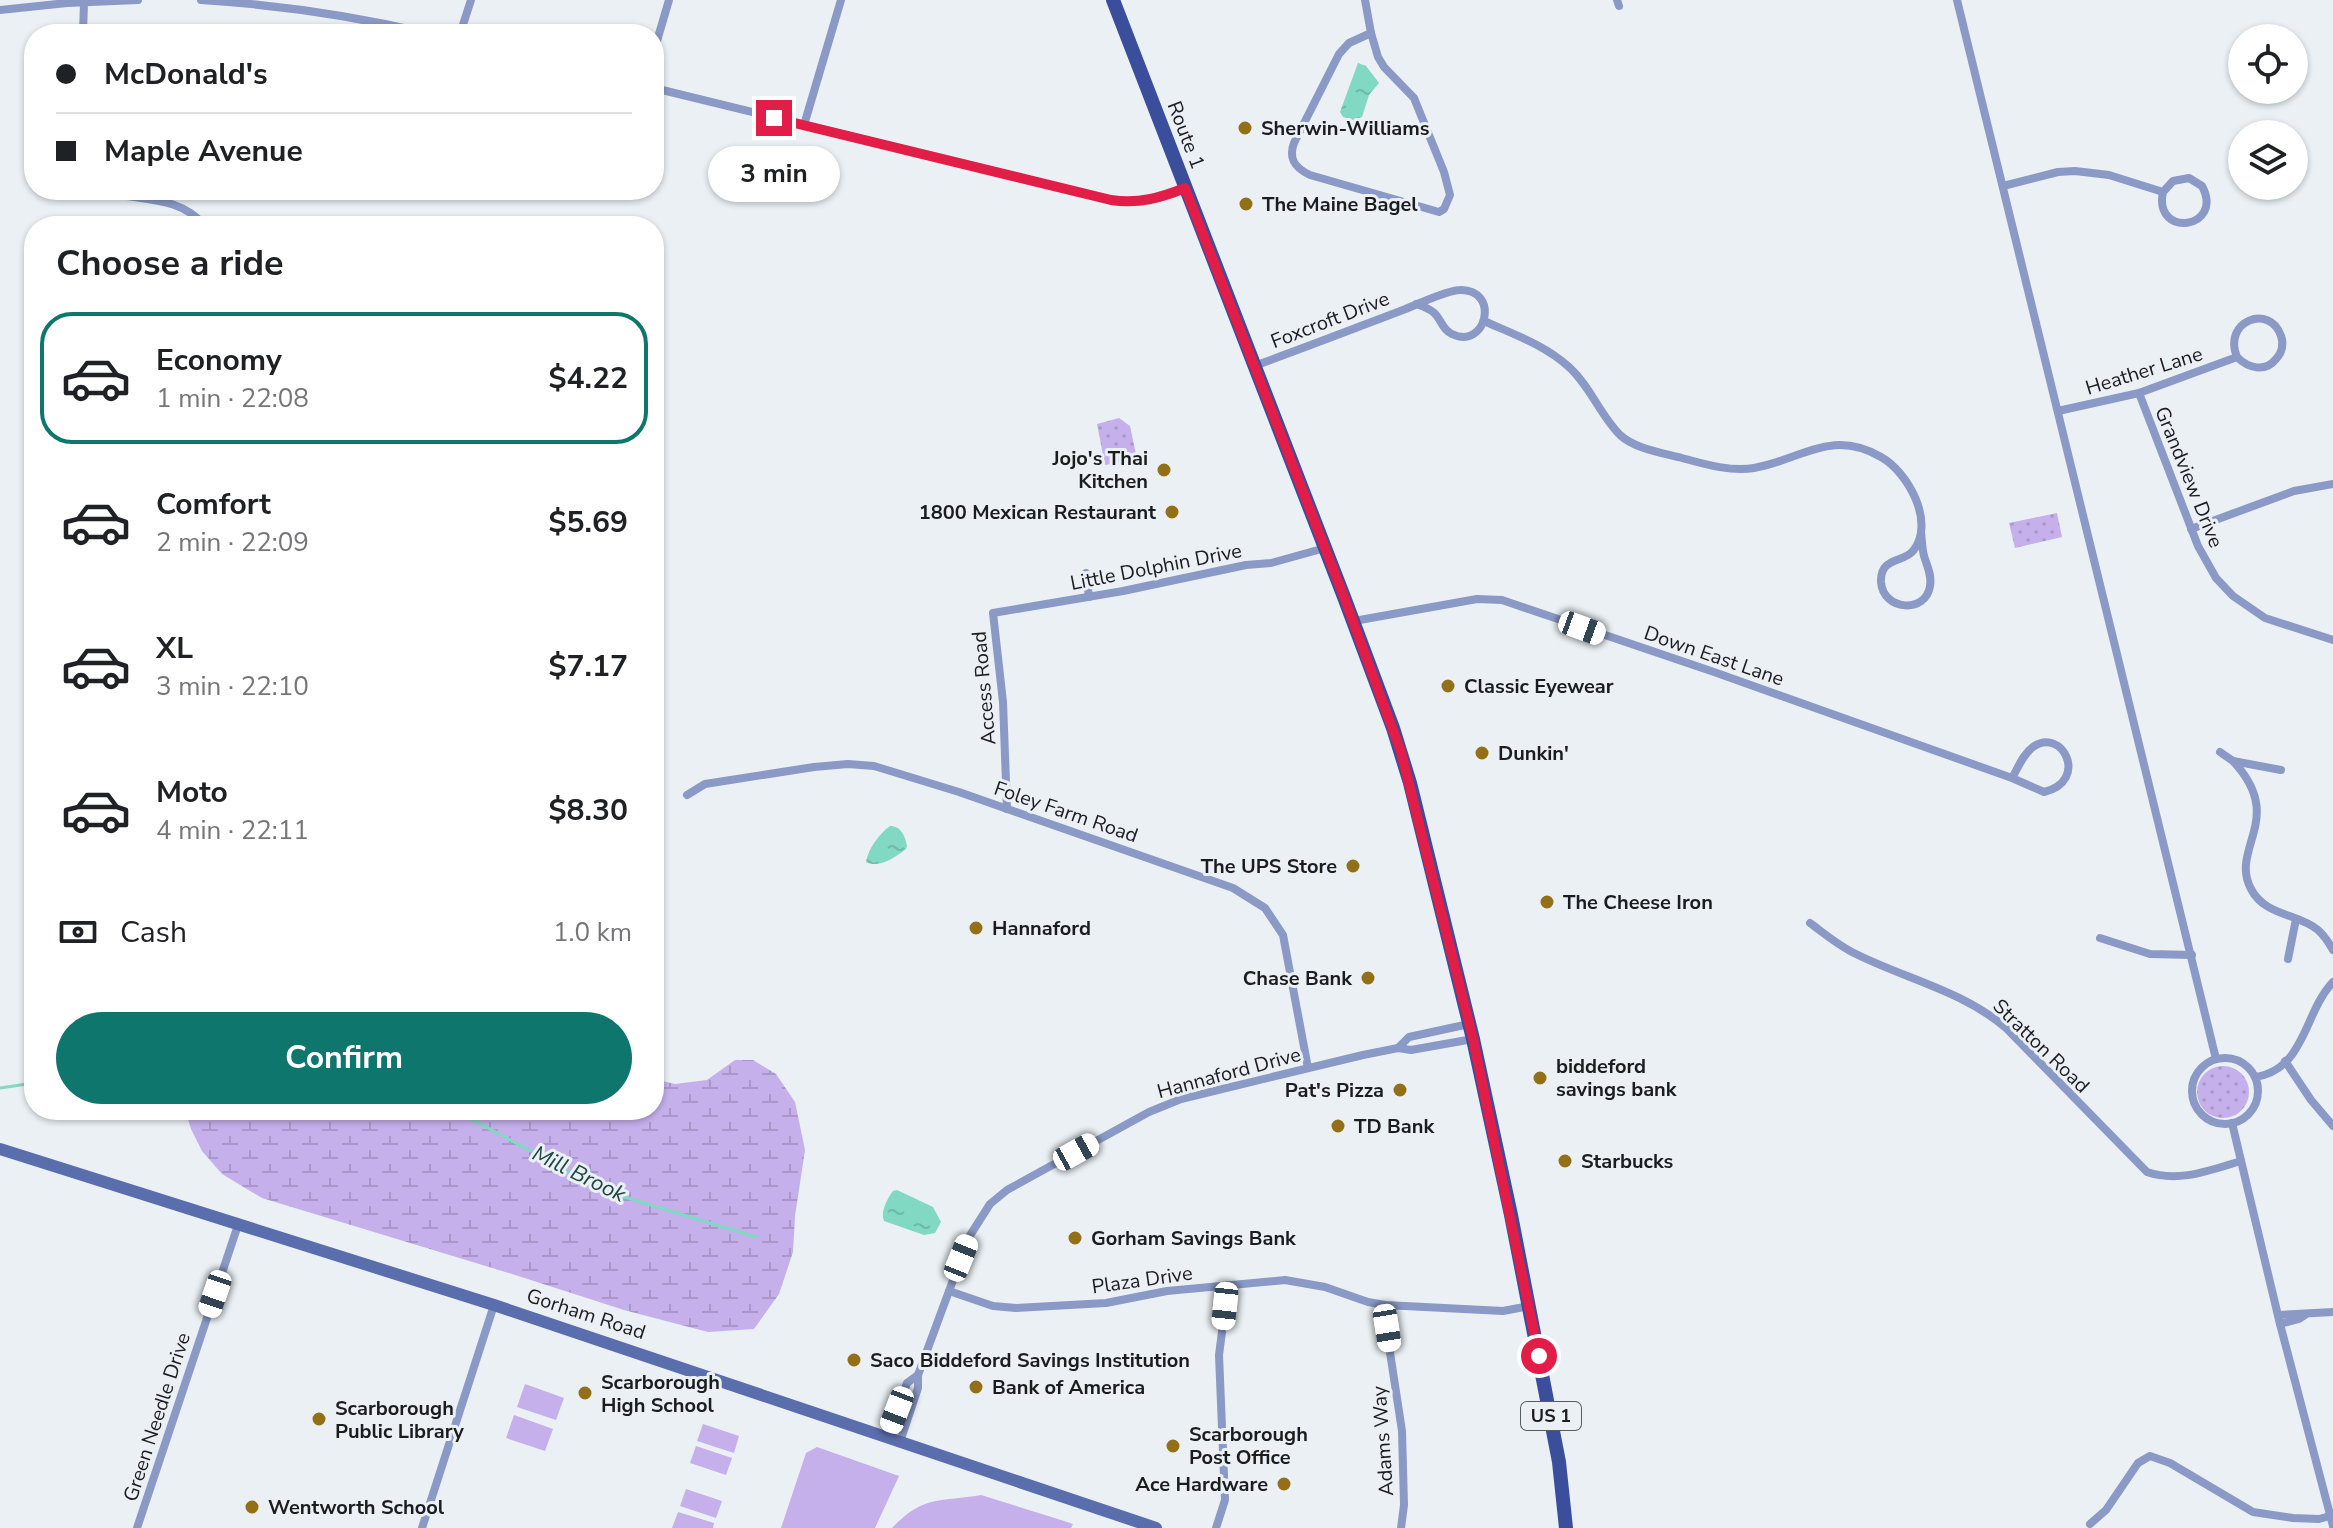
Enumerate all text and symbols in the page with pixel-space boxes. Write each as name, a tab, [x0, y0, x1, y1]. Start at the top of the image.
map controls	[2228, 24, 2308, 200]
button: locate	[2228, 24, 2308, 104]
text: McDonald's	[104, 54, 268, 95]
street label: Route 1	[1161, 97, 1211, 173]
route end	[756, 100, 792, 136]
place label: Sherwin-Williams	[1261, 115, 1430, 142]
marker: Sherwin-Williams	[1236, 119, 1254, 137]
button: layers	[2228, 120, 2308, 200]
text: Maple Avenue	[104, 131, 303, 172]
callout: 3 min	[708, 146, 840, 202]
text: 3 min	[740, 156, 808, 191]
place label: The Maine Bagel	[1262, 191, 1418, 218]
marker: The Maine Bagel	[1237, 195, 1255, 213]
text: Choose a ride	[56, 239, 284, 288]
street label: Foxcroft Drive	[1267, 285, 1393, 355]
text: Economy	[156, 340, 282, 381]
street label: Heather Lane	[2082, 340, 2206, 402]
icon: car	[60, 342, 132, 414]
text: $4.22	[549, 358, 628, 399]
text: 1 min · 22:08	[156, 381, 309, 416]
street label: Grandview Drive	[2148, 402, 2230, 552]
place label: Jojo's Thai Kitchen	[1052, 445, 1148, 495]
marker: Jojo's Thai Kitchen	[1155, 461, 1173, 479]
text: Comfort	[156, 484, 271, 525]
icon: car	[60, 486, 132, 558]
place label: 1800 Mexican Restaurant	[919, 499, 1156, 526]
text: $5.69	[549, 502, 628, 543]
marker: 1800 Mexican Restaurant	[1163, 503, 1181, 521]
text: 2 min · 22:09	[156, 525, 309, 560]
street label: Little Dolphin Drive	[1068, 537, 1244, 597]
car	[1555, 609, 1609, 647]
street label: Down East Lane	[1640, 619, 1788, 693]
text: XL	[156, 628, 193, 669]
icon: car	[60, 630, 132, 702]
street label: Access Road	[966, 630, 1002, 746]
text: $7.17	[549, 646, 628, 687]
text: 3 min · 22:10	[156, 669, 309, 704]
place label: Classic Eyewear	[1464, 673, 1614, 700]
marker: Classic Eyewear	[1439, 677, 1457, 695]
place label: Dunkin'	[1498, 740, 1569, 767]
marker: Dunkin'	[1473, 744, 1491, 762]
text: Moto	[156, 772, 228, 813]
icon: car	[60, 774, 132, 846]
street label: Foley Farm Road	[990, 775, 1142, 849]
text: $8.30	[549, 790, 628, 831]
text: 4 min · 22:11	[156, 813, 309, 848]
place label: The UPS Store	[1201, 853, 1337, 880]
marker: The UPS Store	[1344, 857, 1362, 875]
place label: The Cheese Iron	[1563, 889, 1713, 916]
marker: The Cheese Iron	[1538, 893, 1556, 911]
icon: cash	[56, 910, 100, 954]
text: Cash	[120, 912, 187, 953]
text: 1.0 km	[553, 915, 632, 950]
place label: Hannaford	[992, 915, 1091, 942]
marker: Hannaford	[967, 919, 985, 937]
place label: Chase Bank	[1243, 965, 1353, 992]
marker: Chase Bank	[1359, 969, 1377, 987]
street label: Stratton Road	[1987, 993, 2095, 1099]
button: Confirm	[56, 1012, 632, 1104]
street label: Hannaford Drive	[1154, 1041, 1304, 1105]
place label: biddeford savings bank	[1556, 1053, 1678, 1103]
marker: biddeford savings bank	[1531, 1069, 1549, 1087]
place label: Pat's Pizza	[1285, 1077, 1384, 1104]
marker: Pat's Pizza	[1391, 1081, 1409, 1099]
place label: TD Bank	[1354, 1113, 1435, 1140]
marker: TD Bank	[1329, 1117, 1347, 1135]
car	[1049, 1130, 1103, 1174]
water label: Mill Brook	[527, 1138, 632, 1210]
place label: Starbucks	[1581, 1148, 1674, 1175]
marker: Starbucks	[1556, 1152, 1574, 1170]
place label: Gorham Savings Bank	[1091, 1225, 1297, 1252]
marker: Gorham Savings Bank	[1066, 1229, 1084, 1247]
car	[941, 1231, 981, 1285]
street label: Plaza Drive	[1090, 1260, 1194, 1300]
car	[196, 1267, 234, 1321]
car	[1211, 1281, 1239, 1331]
street label: Gorham Road	[523, 1282, 649, 1346]
car	[1371, 1302, 1403, 1354]
street label: Green Needle Drive	[117, 1329, 197, 1505]
route start	[1521, 1338, 1557, 1374]
place label: Saco Biddeford Savings Institution	[870, 1347, 1190, 1374]
marker: Saco Biddeford Savings Institution	[845, 1351, 863, 1369]
place label: Scarborough High School	[601, 1369, 720, 1419]
place label: Bank of America	[992, 1374, 1145, 1401]
marker: Bank of America	[967, 1378, 985, 1396]
car	[877, 1383, 917, 1437]
marker: Scarborough High School	[576, 1384, 594, 1402]
street label: Adams Way	[1366, 1384, 1400, 1497]
place label: Scarborough Public Library	[335, 1395, 464, 1445]
road number: US 1	[1521, 1402, 1581, 1430]
marker: Scarborough Public Library	[310, 1410, 328, 1428]
place label: Scarborough Post Office	[1189, 1421, 1308, 1471]
marker: Scarborough Post Office	[1164, 1437, 1182, 1455]
place label: Ace Hardware	[1135, 1471, 1268, 1498]
marker: Ace Hardware	[1275, 1475, 1293, 1493]
place label: Wentworth School	[268, 1494, 445, 1521]
marker: Wentworth School	[243, 1498, 261, 1516]

